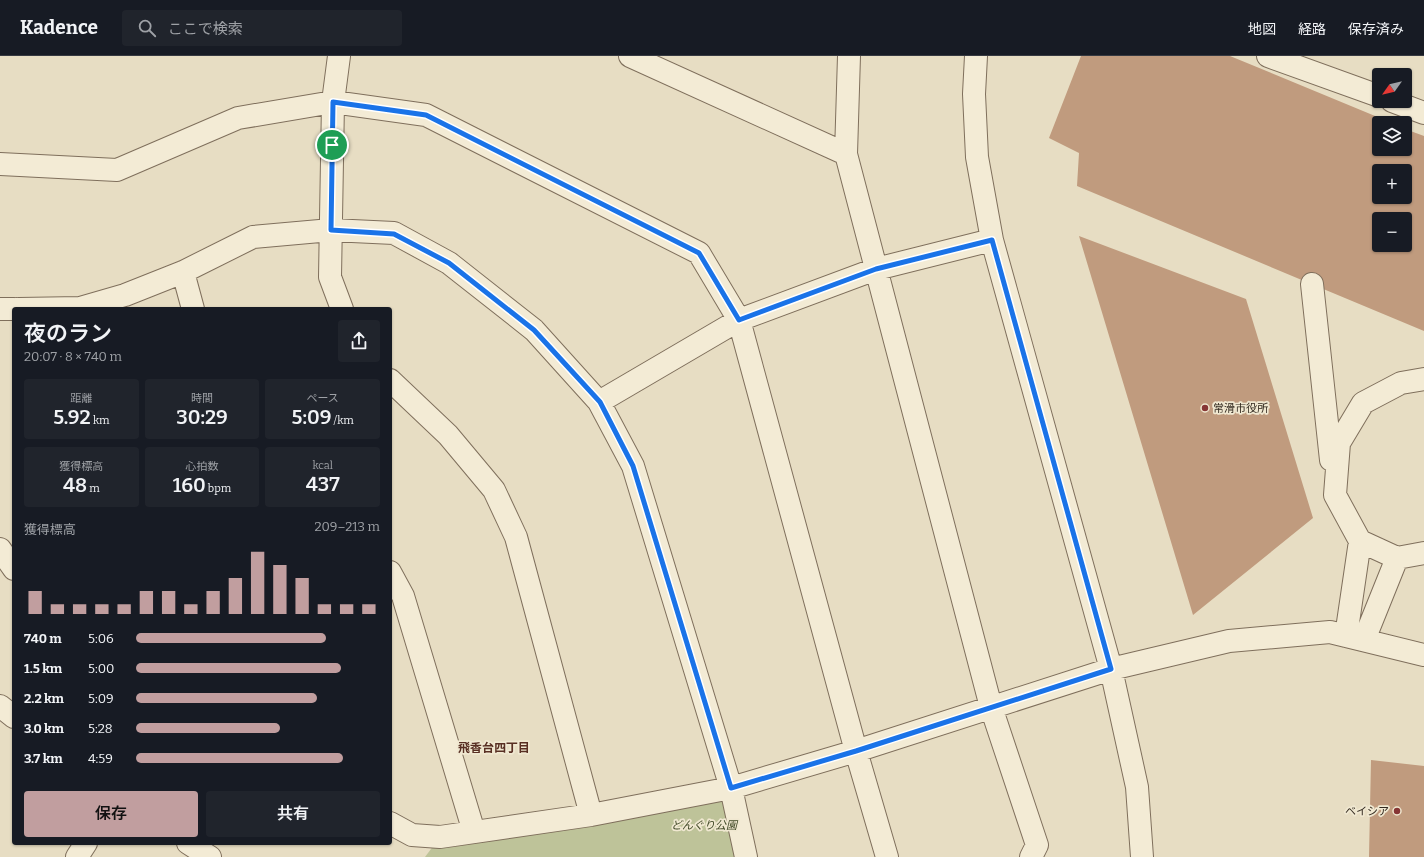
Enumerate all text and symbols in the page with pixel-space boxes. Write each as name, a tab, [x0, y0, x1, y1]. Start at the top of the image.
search box	[122, 10, 402, 46]
text: Kadence	[20, 16, 98, 39]
icon: search	[136, 17, 158, 39]
text: ここで検索	[168, 20, 243, 38]
text: 地図	[1248, 21, 1276, 38]
text: 経路	[1298, 21, 1326, 38]
text: 保存済み	[1348, 21, 1404, 38]
north arrow	[1372, 68, 1412, 108]
map controls	[1372, 68, 1412, 252]
button: layers	[1372, 116, 1412, 156]
pin	[315, 128, 349, 162]
icon: arrive	[321, 134, 343, 156]
button: +	[1372, 164, 1412, 204]
button: −	[1372, 212, 1412, 252]
text: 夜のラン	[24, 320, 112, 347]
button: share	[338, 320, 380, 362]
text: 20:07 · 8 × 740 m	[24, 349, 122, 364]
text: 距離	[70, 392, 92, 405]
text: 時間	[191, 392, 213, 405]
text: ペース	[306, 392, 339, 405]
place label: 常滑市役所	[1213, 402, 1269, 415]
marker: 常滑市役所	[1200, 403, 1210, 413]
text: 5.92	[53, 405, 91, 429]
text: 30:29	[176, 405, 228, 429]
text: 5:09	[292, 405, 331, 429]
text: km	[91, 414, 109, 427]
text: /km	[331, 414, 354, 427]
text: kcal	[312, 459, 333, 472]
text: 獲得標高	[59, 460, 103, 473]
text: 心拍数	[185, 460, 218, 473]
text: 437	[306, 472, 340, 496]
text: 48	[63, 473, 87, 497]
text: 160	[173, 473, 206, 497]
text: m	[87, 482, 100, 495]
text: bpm	[206, 482, 231, 495]
text: 209–213 m	[314, 519, 380, 534]
text: 獲得標高	[24, 522, 76, 537]
text: 740 m	[24, 631, 62, 646]
text: 5:06	[88, 631, 114, 646]
text: 1.5 km	[24, 661, 62, 676]
text: 5:00	[88, 661, 114, 676]
text: 2.2 km	[24, 691, 64, 706]
text: 5:09	[88, 691, 114, 706]
text: 3.0 km	[24, 721, 64, 736]
text: 5:28	[88, 721, 113, 736]
district label: 飛香台四丁目	[458, 741, 530, 755]
text: 3.7 km	[24, 751, 63, 766]
text: 4:59	[88, 751, 113, 766]
button: 保存	[24, 791, 198, 837]
button: 共有	[206, 791, 380, 837]
place label: ベイシア	[1345, 805, 1389, 818]
marker: ベイシア	[1392, 806, 1402, 816]
park label: どんぐり公園	[671, 819, 739, 832]

